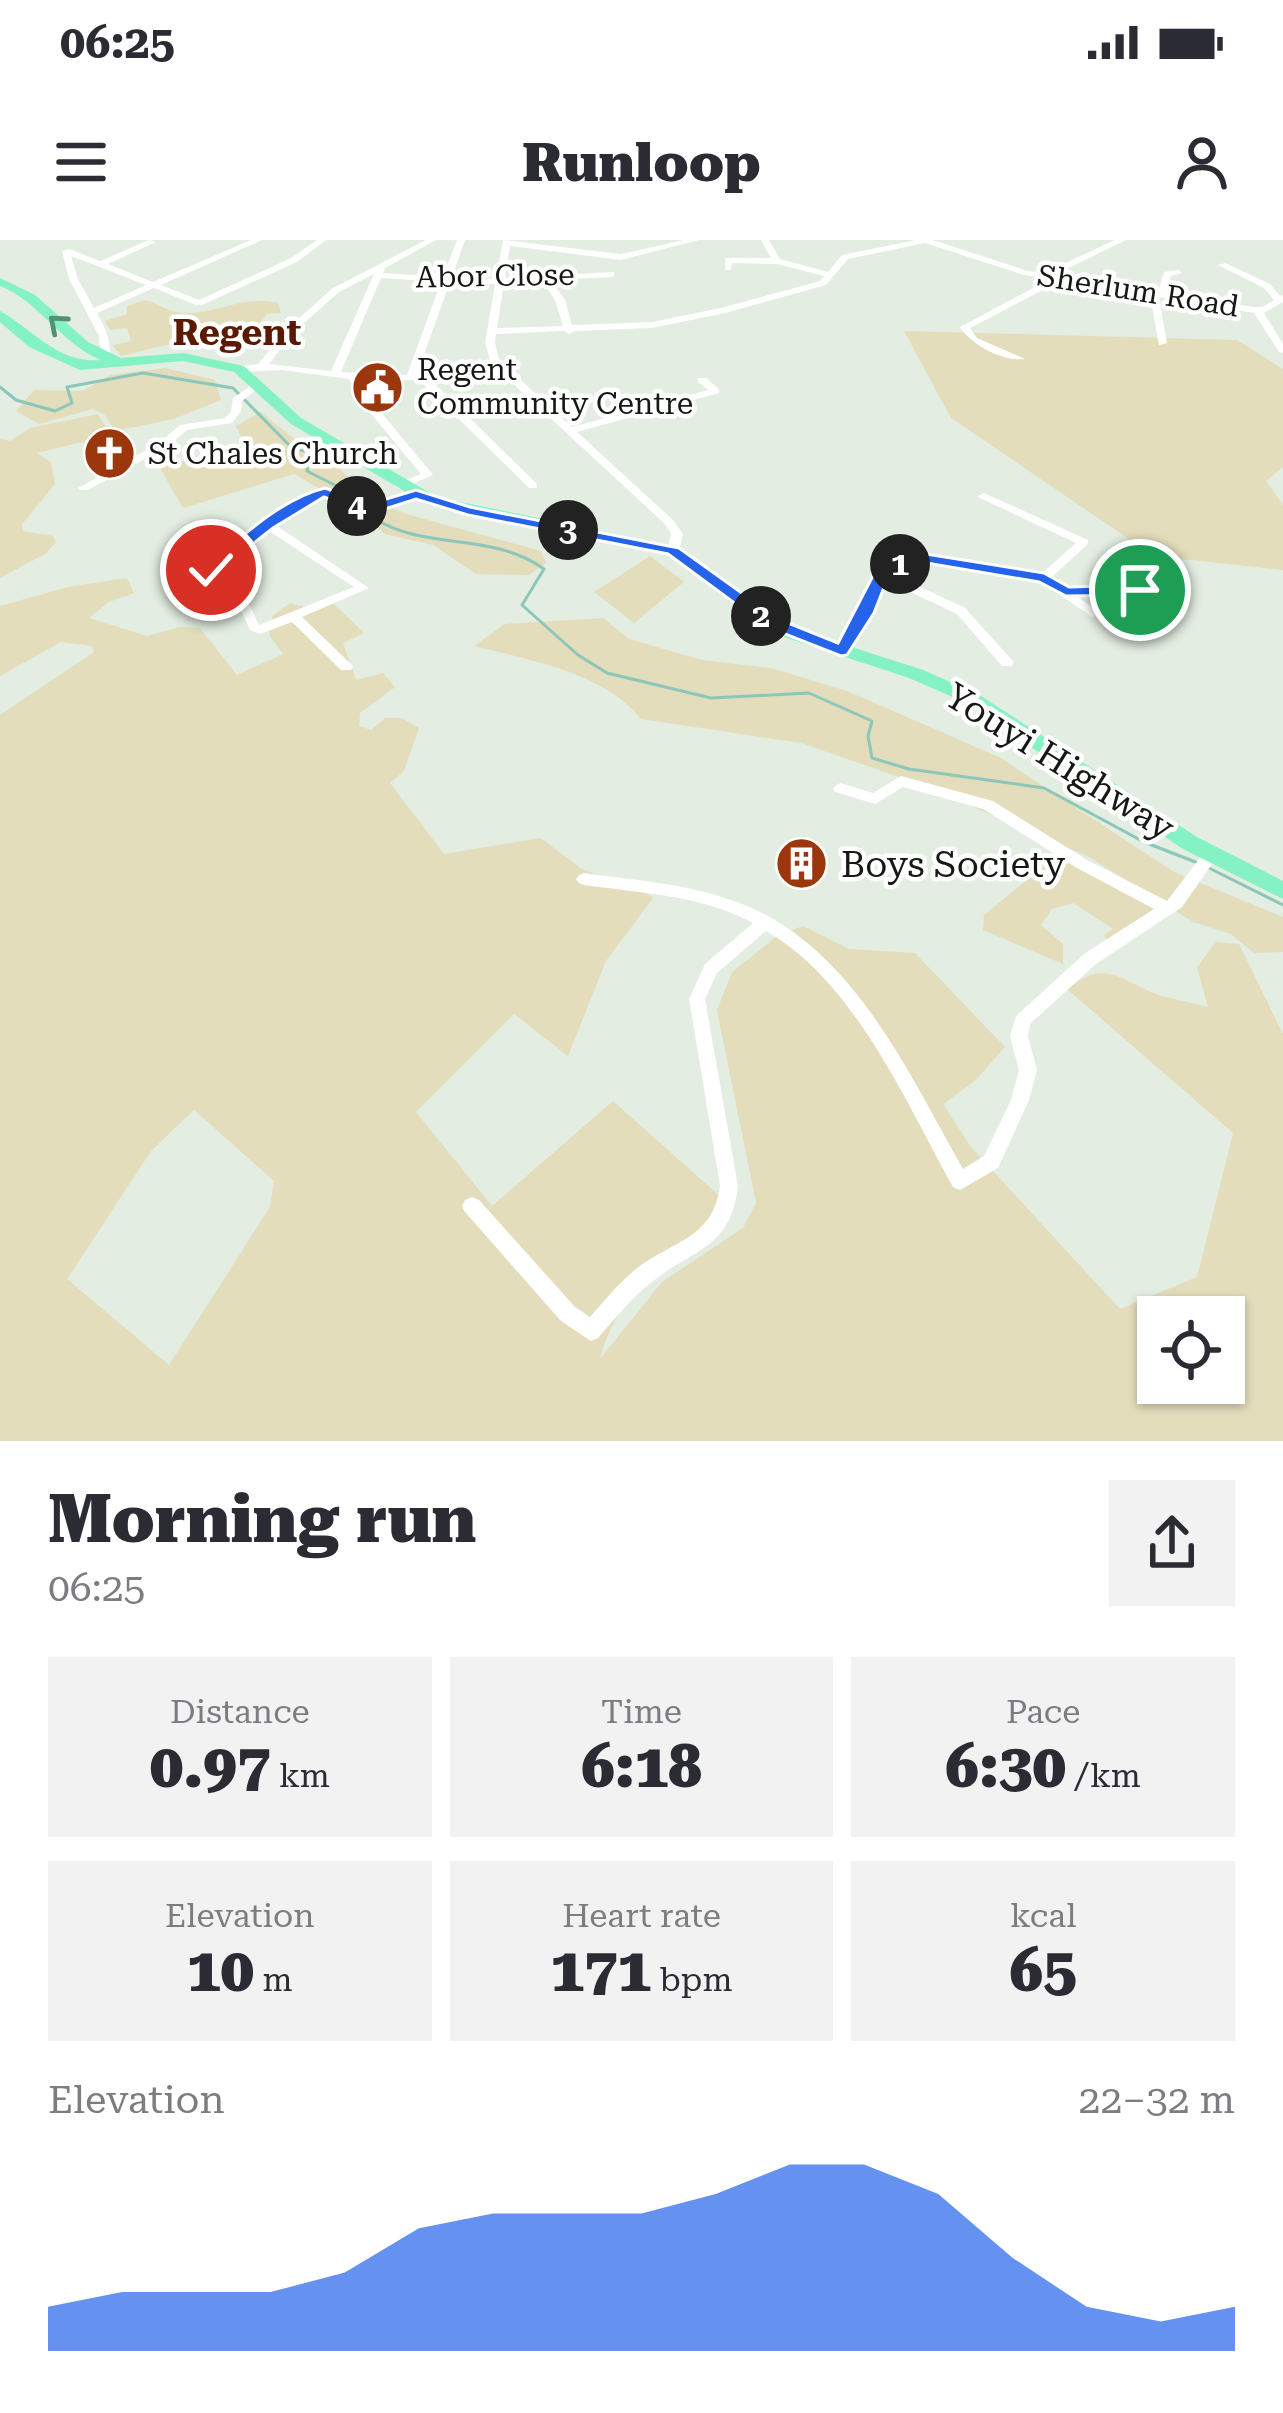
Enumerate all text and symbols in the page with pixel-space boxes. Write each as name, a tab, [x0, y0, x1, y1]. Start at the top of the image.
text: 06:25	[60, 16, 175, 69]
icon: menu	[48, 129, 114, 195]
icon: person	[1169, 129, 1235, 195]
text: Runloop	[522, 131, 761, 194]
street label: Abor Close	[415, 257, 575, 294]
street label: Sherlum Road	[1035, 257, 1241, 324]
district label: Regent	[173, 312, 301, 354]
one-way arrow	[49, 316, 71, 338]
place label: Regent Community Centre	[417, 352, 693, 421]
public building icon: Regent Community Centre	[350, 359, 406, 415]
church icon: St Chales Church	[81, 426, 137, 482]
place label: St Chales Church	[148, 436, 398, 471]
pin: 4	[327, 476, 387, 536]
text: 4	[348, 486, 366, 525]
pin: 3	[538, 500, 598, 560]
text: 3	[559, 510, 577, 549]
pin	[160, 519, 262, 621]
pin: 1	[870, 534, 930, 594]
icon: check	[178, 537, 244, 603]
pin	[1089, 539, 1191, 641]
text: 1	[891, 544, 909, 583]
icon: arrive	[1107, 557, 1173, 623]
pin: 2	[731, 586, 791, 646]
text: 2	[752, 596, 770, 635]
street label: Youyi Highway	[937, 675, 1182, 850]
building icon: Boys Society	[774, 836, 830, 892]
place label: Boys Society	[841, 844, 1066, 886]
map controls	[1137, 1296, 1245, 1404]
button: locate	[1137, 1296, 1245, 1404]
button: share	[1109, 1480, 1235, 1606]
text: Morning run	[48, 1481, 476, 1558]
text: 06:25	[48, 1565, 145, 1611]
text: Distance	[170, 1692, 310, 1731]
text: Time	[601, 1692, 682, 1731]
text: Pace	[1006, 1692, 1080, 1731]
text: 0.97	[150, 1731, 271, 1802]
text: 6:18	[581, 1731, 702, 1802]
text: 6:30	[945, 1731, 1066, 1802]
text: km	[271, 1756, 330, 1795]
text: /km	[1066, 1756, 1141, 1795]
text: Elevation	[165, 1896, 315, 1935]
text: Heart rate	[562, 1896, 721, 1935]
text: kcal	[1010, 1896, 1076, 1935]
text: 10	[187, 1935, 254, 2006]
text: 171	[550, 1935, 651, 2006]
text: 65	[1010, 1935, 1077, 2006]
text: m	[254, 1960, 293, 1999]
text: bpm	[651, 1960, 733, 1999]
text: Elevation	[48, 2077, 225, 2123]
text: 22–32 m	[1079, 2077, 1235, 2123]

